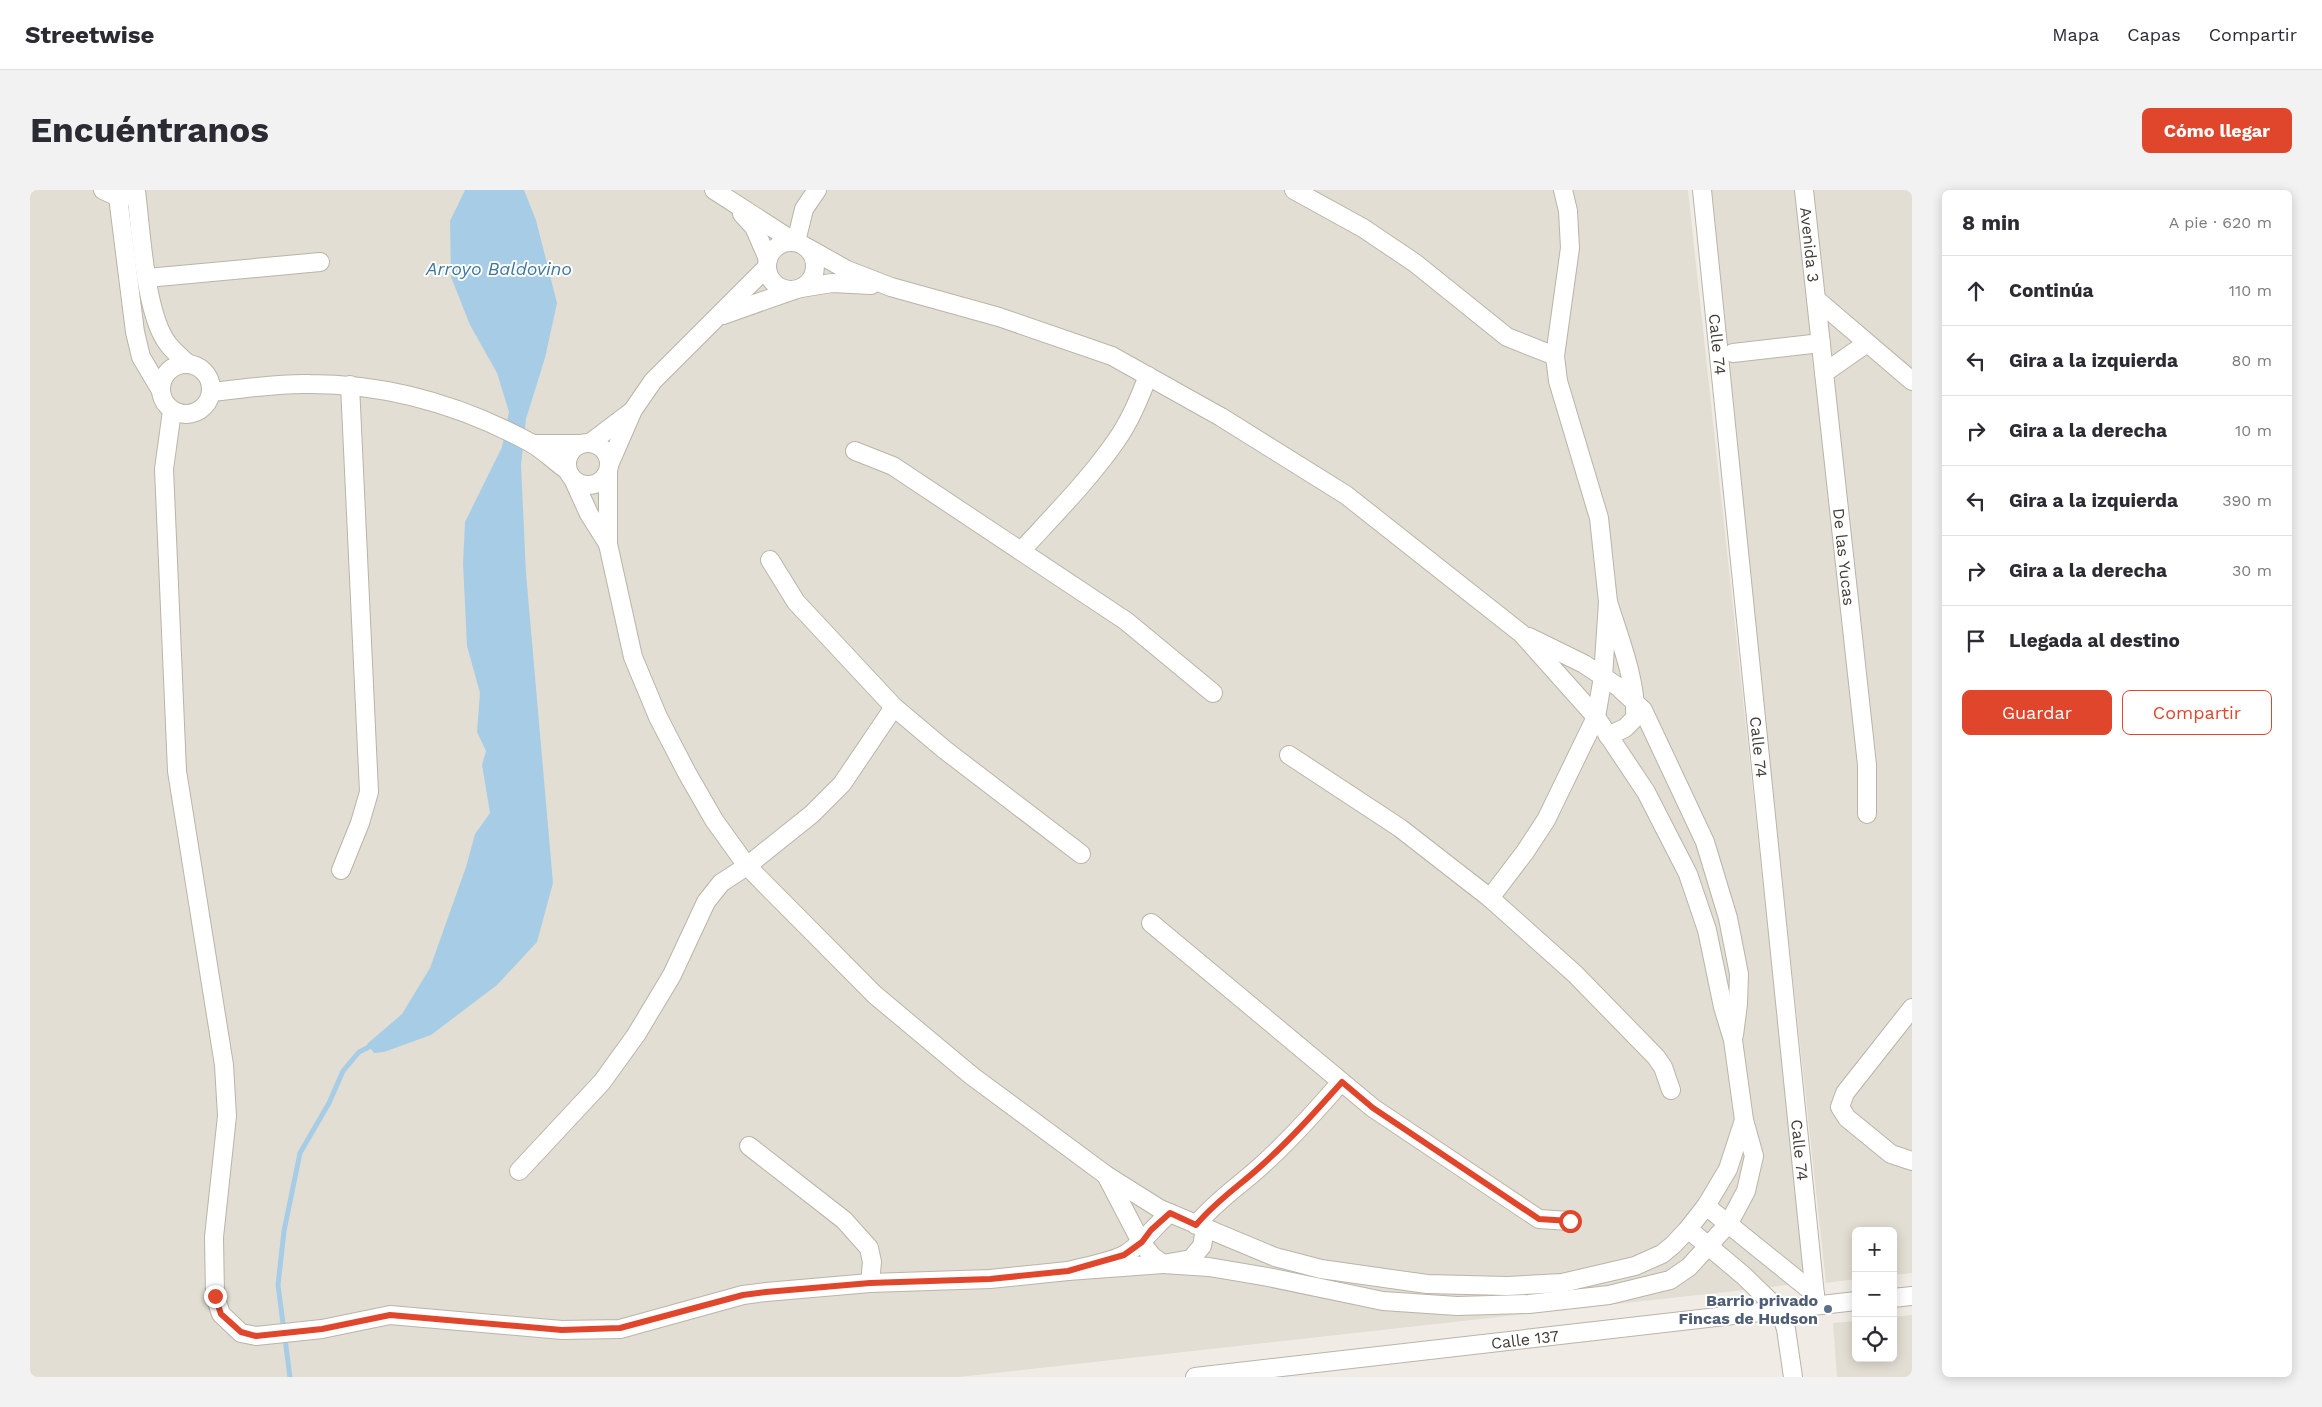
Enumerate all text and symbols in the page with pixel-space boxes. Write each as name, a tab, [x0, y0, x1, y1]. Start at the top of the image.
text: Streetwise	[25, 21, 154, 49]
text: Mapa	[2052, 24, 2099, 45]
text: Capas	[2127, 24, 2181, 45]
text: Compartir	[2209, 24, 2297, 45]
button: Cómo llegar	[2142, 108, 2292, 153]
text: Encuéntranos	[30, 109, 269, 151]
street label: Avenida 3	[1796, 206, 1824, 283]
text: 8 min	[1962, 210, 2020, 235]
text: A pie · 620 m	[2169, 213, 2272, 232]
water label: Arroyo Baldovino	[425, 258, 572, 279]
icon: ahead	[1962, 277, 1990, 305]
text: Continúa	[2009, 279, 2093, 302]
text: 110 m	[2229, 281, 2272, 300]
street label: Calle 74	[1705, 313, 1730, 376]
icon: left	[1962, 347, 1990, 375]
text: Gira a la izquierda	[2009, 349, 2178, 372]
text: 80 m	[2231, 351, 2272, 370]
icon: right	[1962, 417, 1990, 445]
text: Gira a la derecha	[2009, 419, 2167, 442]
text: 10 m	[2235, 421, 2272, 440]
icon: left	[1962, 487, 1990, 515]
text: Gira a la izquierda	[2009, 489, 2178, 512]
text: 390 m	[2222, 491, 2272, 510]
street label: De las Yucas	[1829, 507, 1859, 607]
icon: right	[1962, 557, 1990, 585]
text: Gira a la derecha	[2009, 559, 2167, 582]
text: 30 m	[2232, 561, 2272, 580]
icon: arrive	[1962, 627, 1990, 655]
text: Llegada al destino	[2009, 629, 2180, 652]
button: Guardar	[1962, 690, 2112, 735]
button: Compartir	[2122, 690, 2272, 735]
street label: Calle 74	[1746, 715, 1772, 779]
street label: Calle 74	[1788, 1118, 1813, 1182]
route start	[1559, 1210, 1582, 1233]
map controls	[1852, 1227, 1897, 1362]
button: +	[1852, 1227, 1897, 1272]
button: −	[1852, 1272, 1897, 1317]
route end	[204, 1285, 227, 1308]
place label: Barrio privado Fincas de Hudson	[1679, 1291, 1818, 1328]
marker: Barrio privado Fincas de Hudson	[1822, 1303, 1834, 1315]
button: locate	[1852, 1317, 1897, 1362]
street label: Calle 137	[1490, 1326, 1560, 1352]

